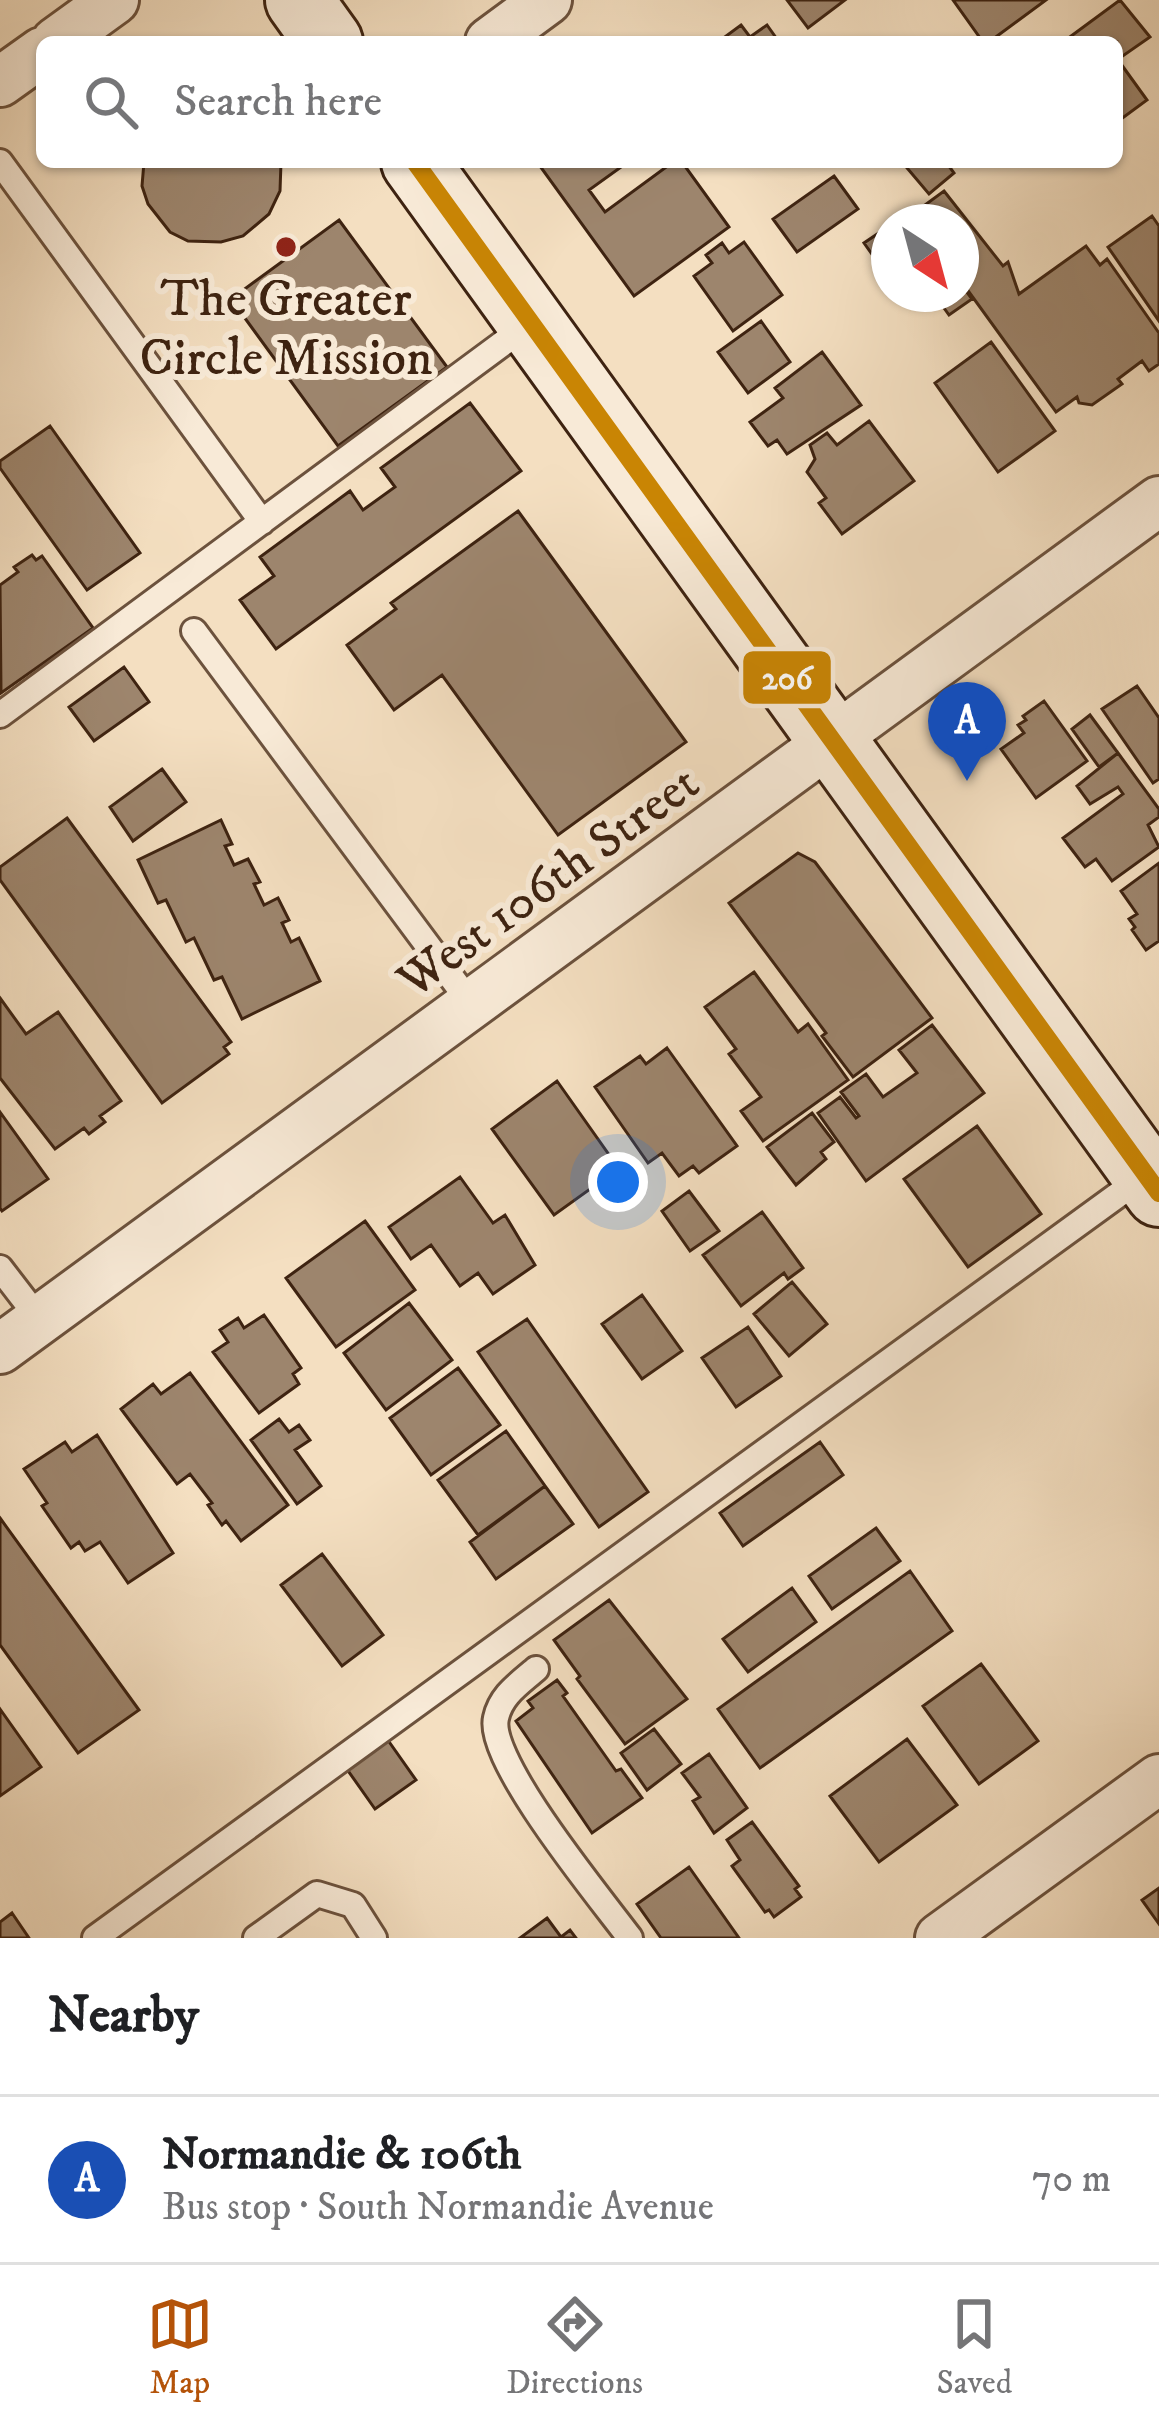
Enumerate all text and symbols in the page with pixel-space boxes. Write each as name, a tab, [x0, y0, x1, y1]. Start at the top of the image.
search box	[36, 36, 1123, 168]
icon: search	[78, 69, 144, 135]
text: Search here	[174, 74, 382, 130]
north arrow	[871, 204, 979, 312]
marker: The Greater Circle Mission	[273, 234, 299, 260]
place label: The Greater Circle Mission	[139, 268, 433, 391]
line badge: 206	[741, 649, 833, 706]
text: 206	[761, 659, 814, 700]
pin: A	[928, 682, 1006, 781]
street label: West 106th Street	[385, 752, 712, 1014]
your location	[588, 1152, 648, 1212]
text: Nearby	[48, 1984, 199, 2048]
text: Normandie & 106th	[162, 2127, 521, 2183]
text: A	[75, 2155, 99, 2204]
text: 70 m	[1032, 2155, 1111, 2204]
text: Bus stop · South Normandie Avenue	[162, 2183, 714, 2232]
tab: Map	[147, 2291, 213, 2404]
tab: Directions	[506, 2291, 643, 2404]
tab: Saved	[936, 2291, 1012, 2404]

